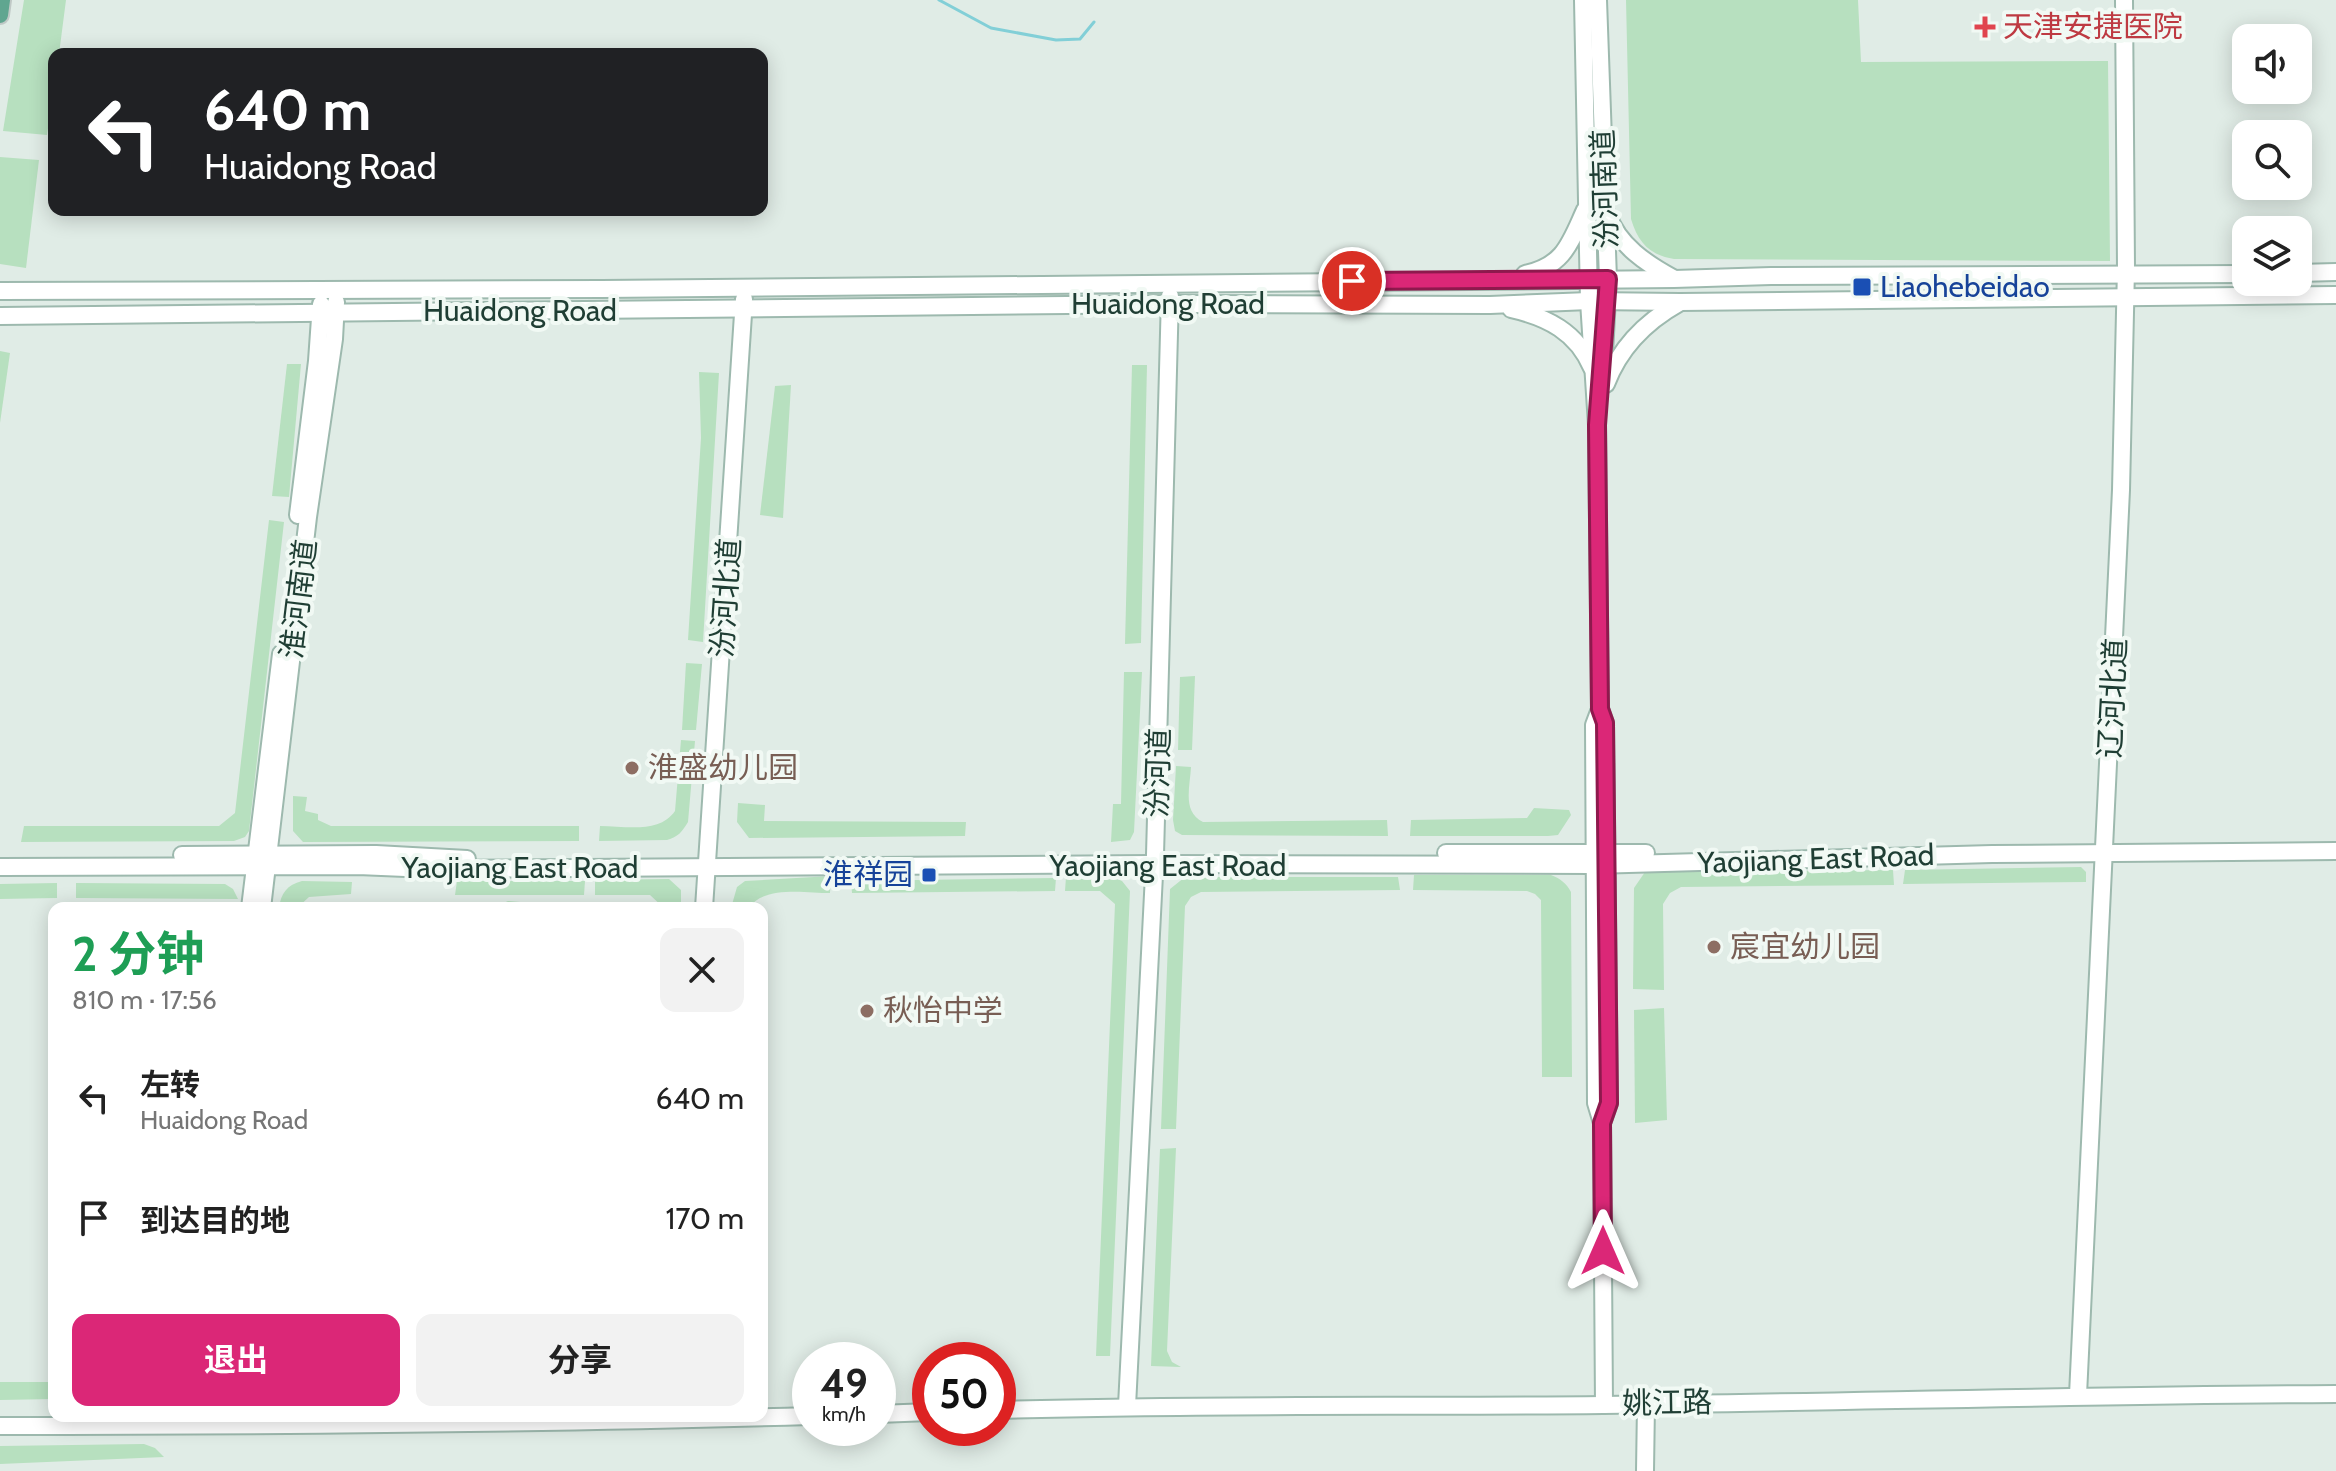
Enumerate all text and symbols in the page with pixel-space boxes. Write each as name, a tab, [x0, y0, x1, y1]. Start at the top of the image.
place label: 天津安捷医院	[2003, 8, 2183, 45]
marker: 天津安捷医院	[1974, 16, 1996, 38]
map controls	[2232, 24, 2312, 296]
button: sound	[2232, 24, 2312, 104]
text: 640 m	[204, 76, 371, 144]
icon: left	[72, 80, 176, 184]
button: search	[2232, 120, 2312, 200]
street label: 汾河南道	[1584, 128, 1625, 250]
text: Huaidong Road	[204, 144, 437, 188]
button: layers	[2232, 216, 2312, 296]
pin	[1318, 247, 1386, 315]
icon: arrive	[1330, 259, 1374, 303]
place label: Liaohebeidao	[1880, 268, 2050, 305]
marker: Liaohebeidao	[1851, 276, 1873, 298]
street label: Huaidong Road	[1071, 285, 1265, 322]
street label: Huaidong Road	[423, 292, 617, 329]
street label: 淮河南道	[273, 537, 324, 661]
street label: 汾河北道	[703, 537, 748, 659]
street label: 辽河北道	[2091, 637, 2134, 759]
street label: 汾河道	[1137, 727, 1178, 819]
place label: 淮盛幼儿园	[648, 749, 798, 786]
marker: 淮盛幼儿园	[623, 759, 641, 777]
street label: Yaojiang East Road	[1696, 836, 1935, 881]
street label: Yaojiang East Road	[1049, 847, 1286, 884]
street label: Yaojiang East Road	[401, 849, 638, 886]
place label: 淮祥园	[823, 856, 913, 893]
marker: 淮祥园	[920, 866, 938, 884]
text: 2 分钟	[72, 925, 204, 983]
button: close	[660, 928, 744, 1012]
place label: 宸宜幼儿园	[1730, 928, 1880, 965]
marker: 宸宜幼儿园	[1705, 938, 1723, 956]
text: 810 m · 17:56	[72, 984, 217, 1016]
place label: 秋怡中学	[883, 992, 1003, 1029]
marker: 秋怡中学	[858, 1002, 876, 1020]
text: 左转	[140, 1066, 200, 1103]
icon: left	[72, 1076, 116, 1120]
text: 640 m	[656, 1080, 744, 1117]
text: Huaidong Road	[140, 1104, 308, 1136]
icon: arrive	[72, 1196, 116, 1240]
text: 170 m	[665, 1200, 744, 1237]
text: 到达目的地	[140, 1202, 290, 1239]
position arrow	[1561, 1209, 1645, 1293]
button: 退出	[72, 1314, 400, 1406]
button: 分享	[416, 1314, 744, 1406]
speed limit sign: 50	[912, 1342, 1016, 1446]
text: 49	[820, 1359, 868, 1408]
street label: 姚江路	[1622, 1383, 1712, 1422]
text: km/h	[822, 1402, 866, 1426]

